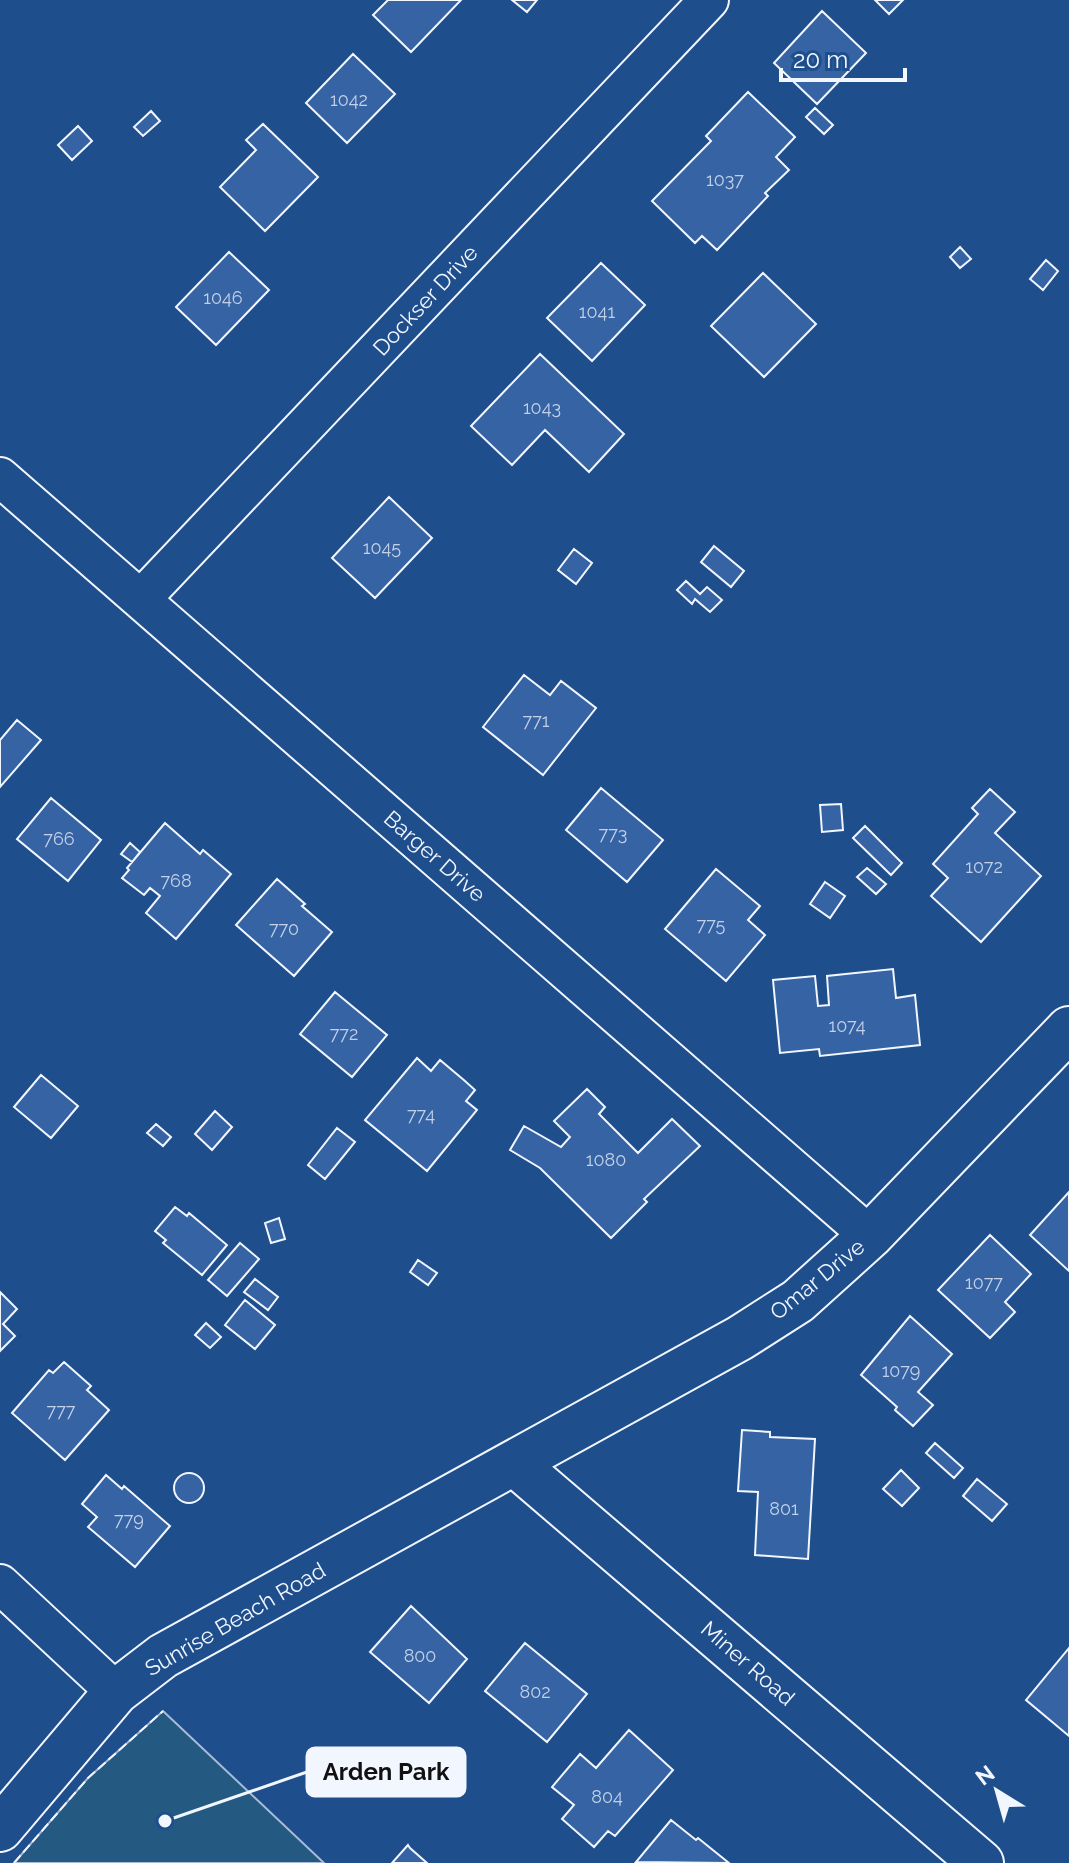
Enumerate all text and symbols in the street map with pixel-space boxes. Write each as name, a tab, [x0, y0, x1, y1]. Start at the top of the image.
scale bar	[781, 32, 905, 82]
text: 20 m	[793, 45, 848, 74]
house number: 1042	[330, 89, 368, 110]
house number: 1037	[706, 169, 744, 190]
street label: Dockser Drive	[367, 239, 483, 361]
house number: 1046	[203, 287, 243, 308]
house number: 1041	[579, 301, 615, 322]
house number: 1043	[523, 397, 561, 418]
house number: 1045	[363, 537, 401, 558]
house number: 771	[523, 710, 550, 731]
street label: Barger Drive	[379, 805, 491, 907]
house number: 773	[599, 823, 627, 844]
house number: 766	[43, 828, 75, 849]
house number: 1072	[965, 856, 1003, 877]
house number: 768	[160, 870, 192, 891]
house number: 775	[697, 914, 726, 935]
house number: 770	[269, 918, 299, 939]
house number: 1074	[828, 1015, 866, 1036]
house number: 772	[330, 1023, 358, 1044]
house number: 774	[407, 1104, 435, 1125]
house number: 1080	[586, 1149, 626, 1170]
street label: Omar Drive	[765, 1233, 870, 1325]
house number: 1077	[965, 1272, 1003, 1293]
house number: 1079	[882, 1360, 920, 1381]
house number: 777	[47, 1400, 76, 1421]
house number: 801	[769, 1498, 799, 1519]
house number: 779	[114, 1509, 144, 1530]
street label: Sunrise Beach Road	[140, 1557, 330, 1681]
street label: Miner Road	[696, 1615, 800, 1711]
house number: 800	[404, 1645, 436, 1666]
house number: 802	[519, 1681, 551, 1702]
callout: Arden Park	[307, 1748, 465, 1796]
north arrow	[957, 1751, 1037, 1831]
text: Arden Park	[323, 1757, 450, 1786]
text: N	[970, 1760, 999, 1790]
house number: 804	[591, 1786, 623, 1807]

